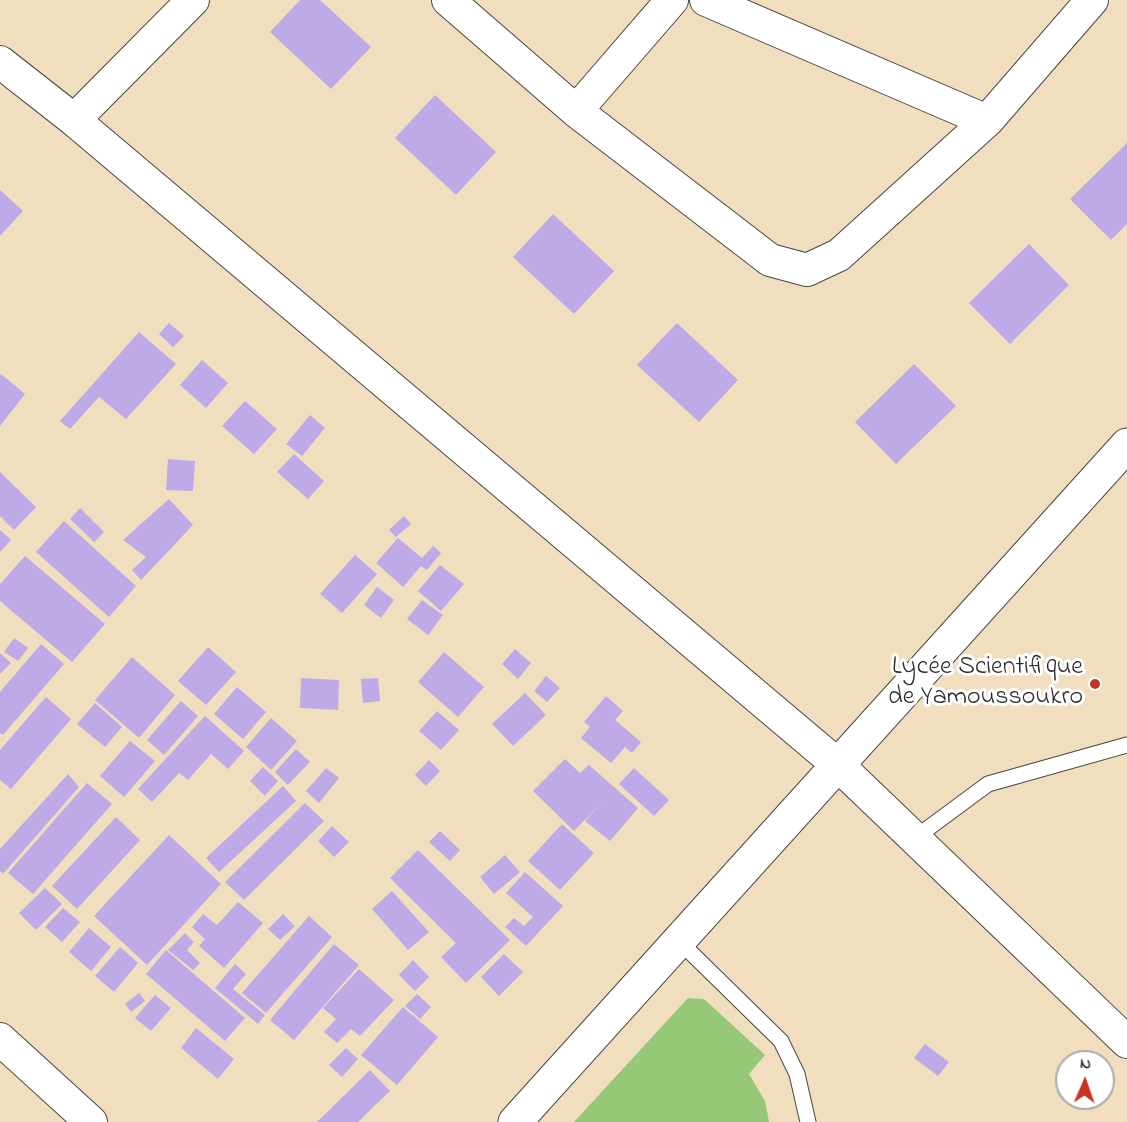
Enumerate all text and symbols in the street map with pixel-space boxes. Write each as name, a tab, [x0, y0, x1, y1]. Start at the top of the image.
place label: Lycée Scientifique de Yamoussoukro	[888, 653, 1083, 714]
marker: Lycée Scientifique de Yamoussoukro	[1088, 677, 1102, 691]
north arrow	[1055, 1050, 1115, 1110]
text: N	[1080, 1052, 1091, 1076]

